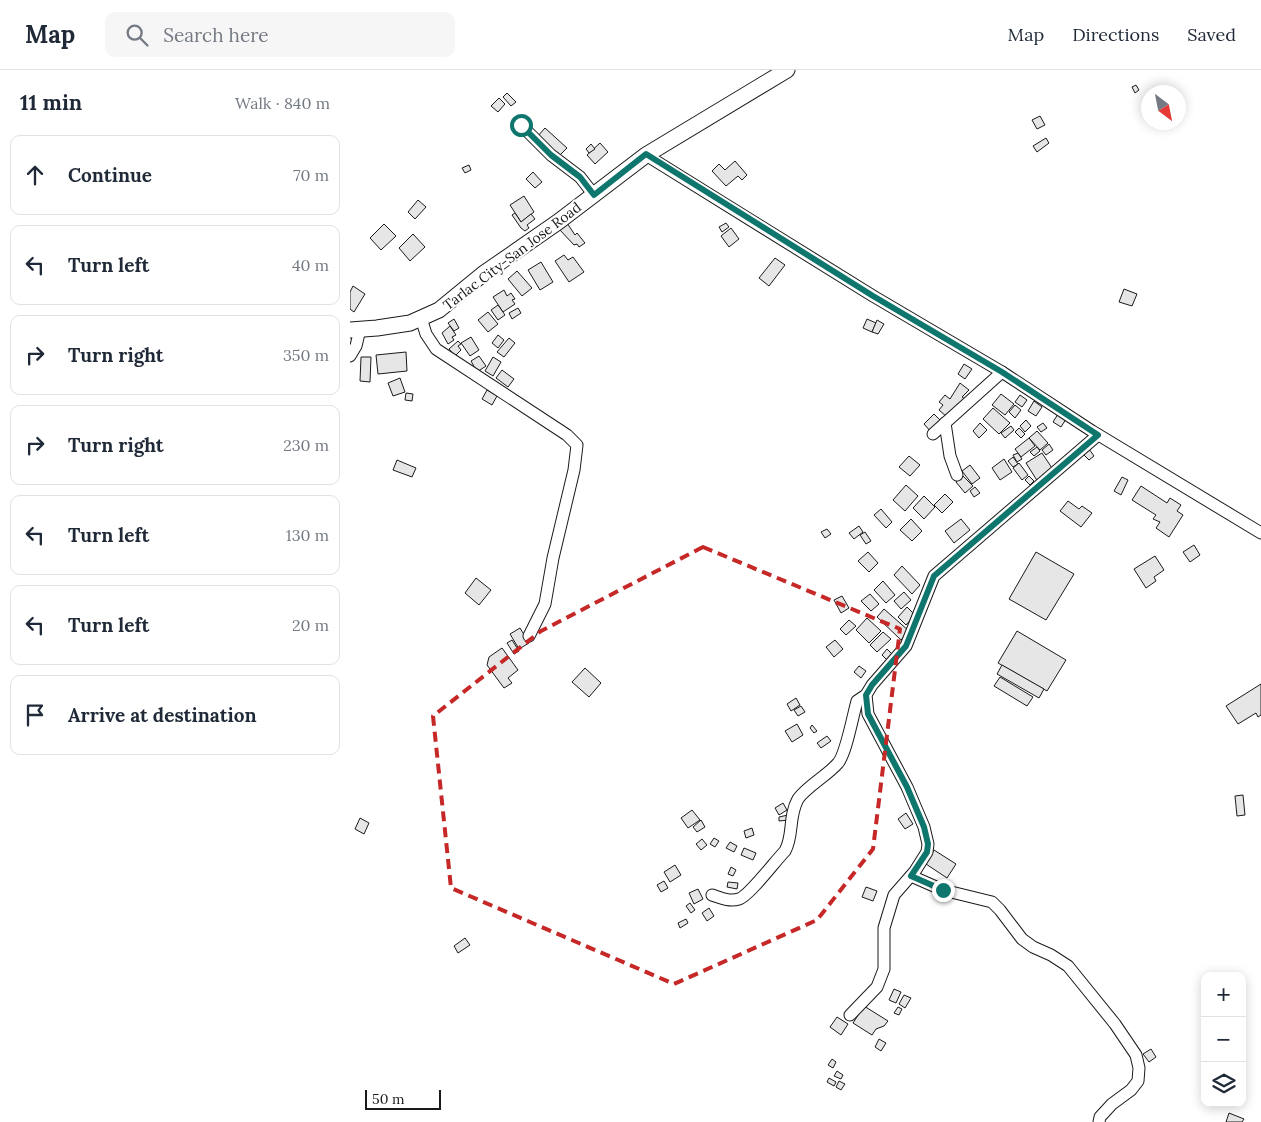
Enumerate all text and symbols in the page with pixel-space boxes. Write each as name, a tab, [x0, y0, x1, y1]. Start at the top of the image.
search box	[105, 12, 455, 57]
text: Map	[25, 19, 75, 50]
icon: search	[123, 21, 151, 49]
text: Search here	[163, 23, 269, 47]
text: Map	[1008, 23, 1044, 46]
text: Directions	[1072, 23, 1159, 46]
text: Saved	[1187, 23, 1236, 46]
north arrow	[1141, 85, 1186, 130]
text: 11 min	[20, 89, 82, 116]
text: Walk · 840 m	[235, 93, 330, 113]
route start	[510, 114, 533, 137]
icon: ahead	[21, 161, 49, 189]
text: Continue	[68, 163, 152, 187]
text: 70 m	[293, 165, 329, 185]
street label: Tarlac City-San Jose Road	[439, 198, 585, 314]
icon: left	[21, 251, 49, 279]
text: Turn left	[68, 253, 149, 277]
text: 40 m	[292, 255, 329, 275]
icon: right	[21, 341, 49, 369]
text: Turn right	[68, 343, 164, 367]
text: 350 m	[283, 345, 329, 365]
icon: right	[21, 431, 49, 459]
text: Turn right	[68, 433, 164, 457]
text: 230 m	[283, 435, 329, 455]
icon: left	[21, 521, 49, 549]
text: Turn left	[68, 523, 149, 547]
text: 130 m	[286, 525, 329, 545]
icon: left	[21, 611, 49, 639]
text: Turn left	[68, 613, 149, 637]
text: 20 m	[292, 615, 329, 635]
icon: arrive	[21, 701, 49, 729]
text: Arrive at destination	[68, 703, 257, 727]
route end	[932, 879, 955, 902]
map controls	[1201, 972, 1246, 1107]
button: +	[1201, 972, 1246, 1017]
button: −	[1201, 1017, 1246, 1062]
button: layers	[1201, 1062, 1246, 1107]
scale bar	[365, 1087, 441, 1110]
text: 50 m	[372, 1090, 405, 1108]

